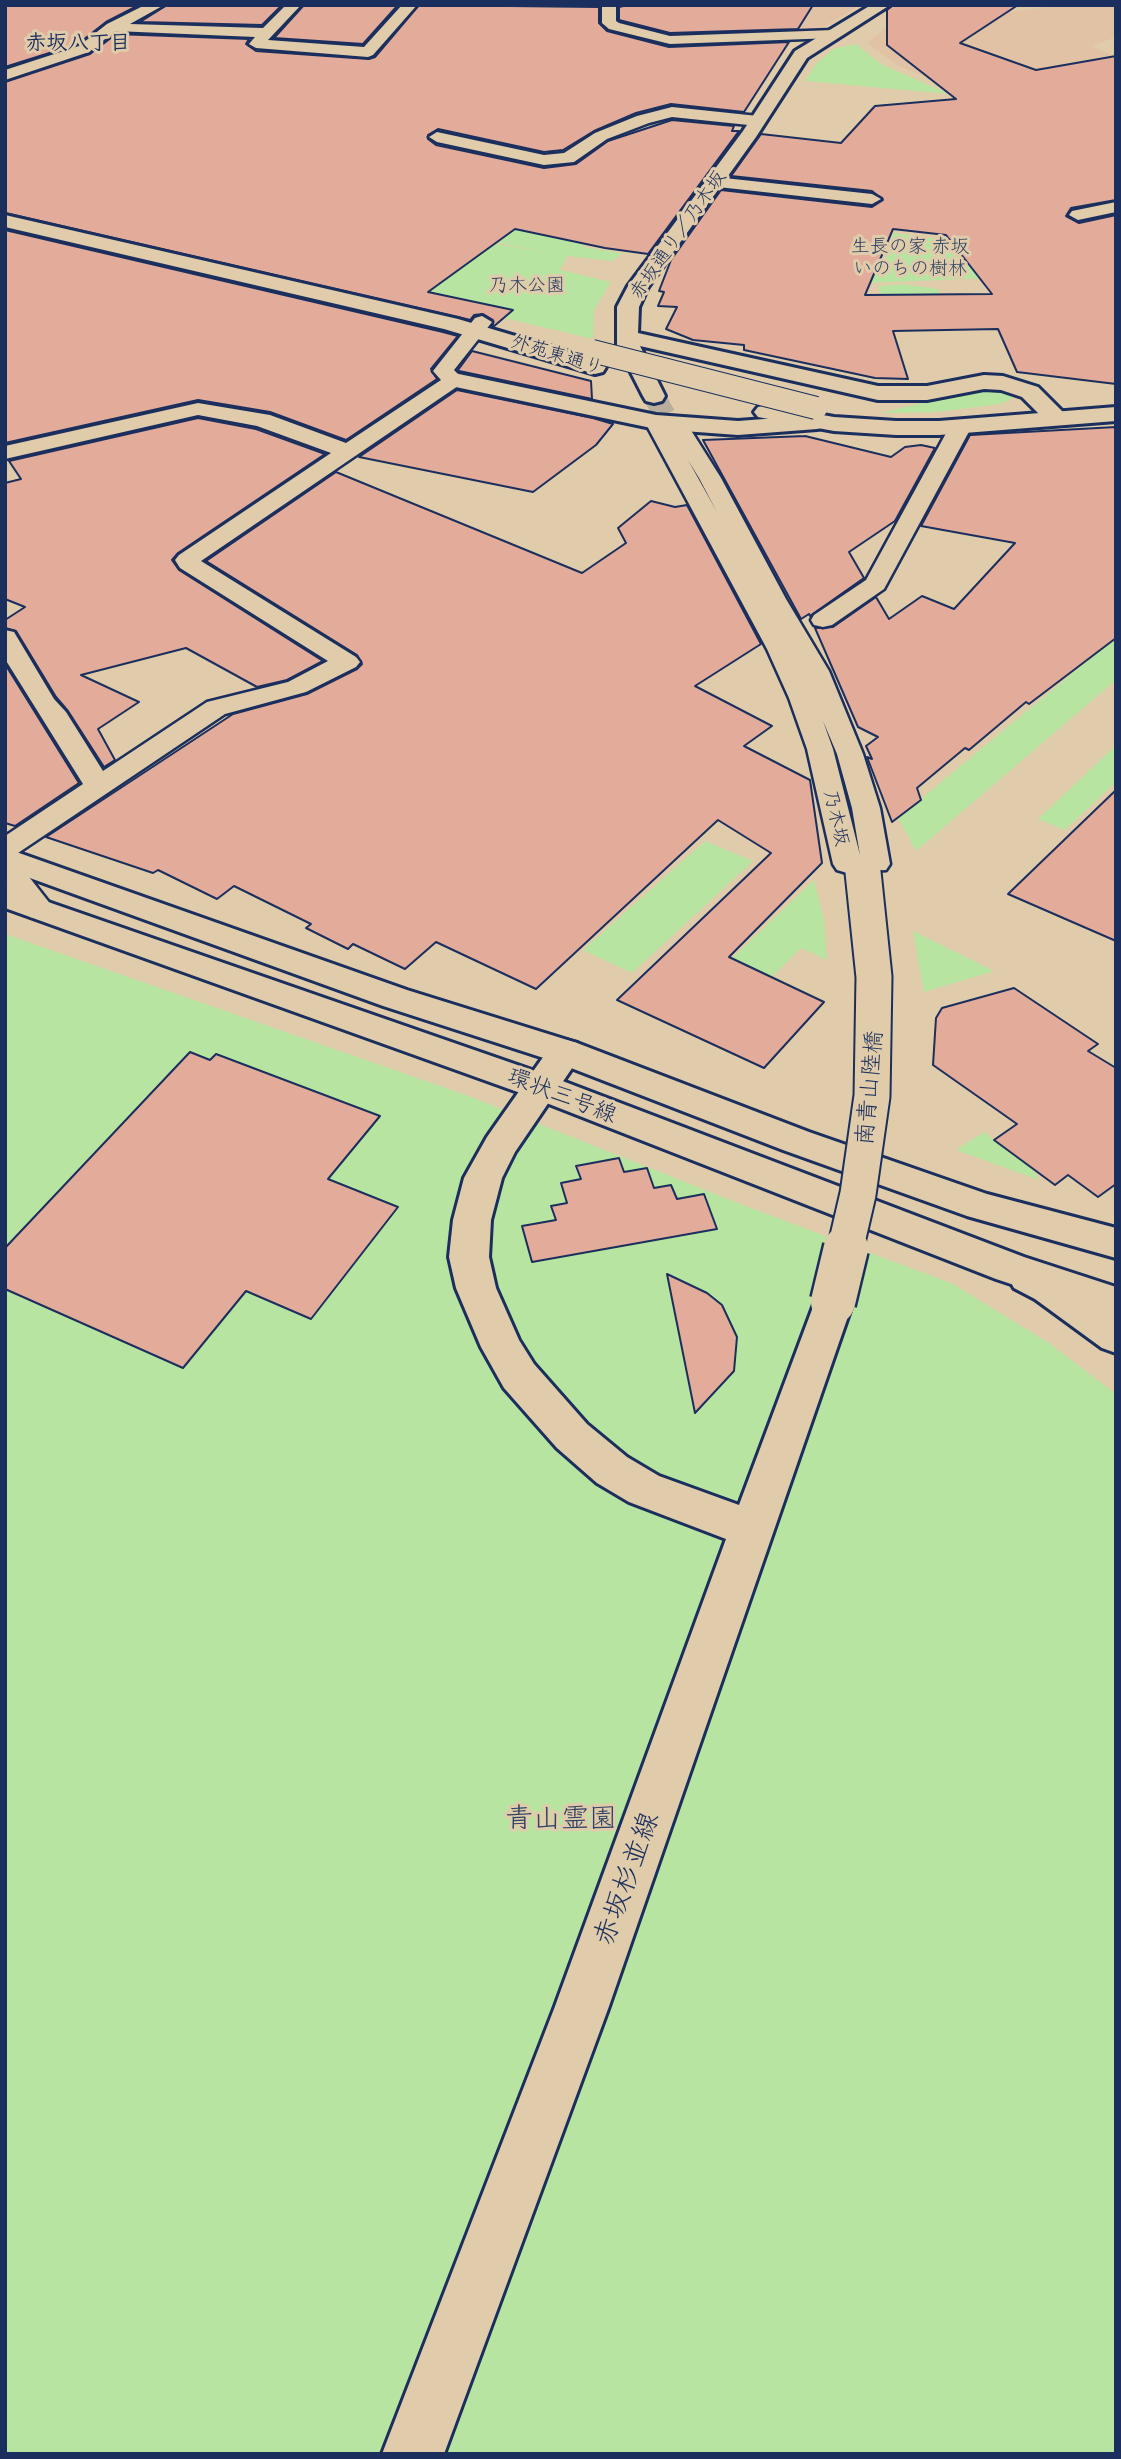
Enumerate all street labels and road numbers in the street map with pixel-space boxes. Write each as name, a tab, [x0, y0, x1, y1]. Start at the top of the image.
street label: 赤坂通り／乃木坂	[625, 166, 731, 304]
street label: 外苑東通り	[508, 330, 606, 380]
street label: 乃木坂	[818, 788, 854, 848]
street label: 南青山陸橋	[851, 1030, 889, 1146]
street label: 環状三号線	[503, 1063, 621, 1129]
street label: 赤坂杉並線	[587, 1807, 667, 1951]

